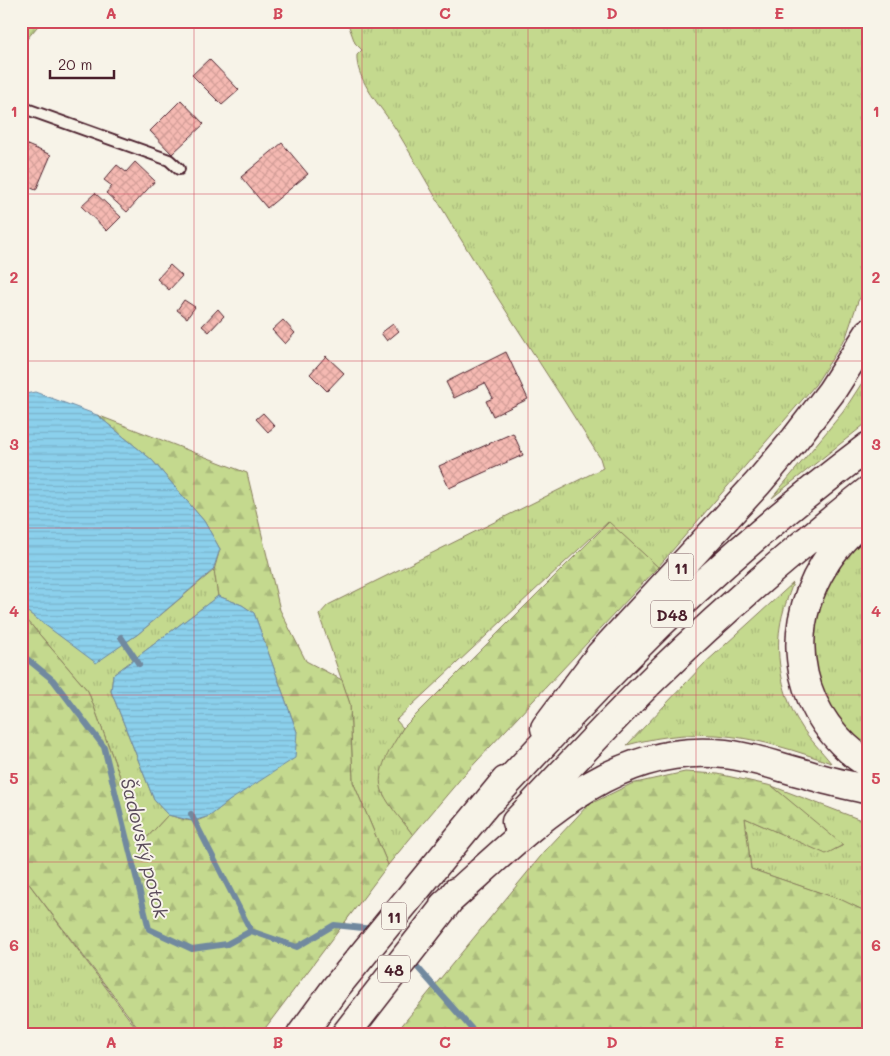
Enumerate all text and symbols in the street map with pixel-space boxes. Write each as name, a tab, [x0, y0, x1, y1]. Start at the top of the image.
text: A	[105, 2, 117, 23]
text: B	[273, 2, 283, 23]
text: C	[439, 2, 451, 23]
text: D	[606, 2, 618, 23]
text: E	[774, 2, 784, 23]
scale bar	[50, 48, 114, 80]
text: 20 m	[58, 54, 92, 74]
text: 1	[10, 100, 18, 121]
text: 1	[872, 100, 880, 121]
text: 2	[10, 266, 19, 287]
text: 2	[872, 266, 881, 287]
text: 3	[9, 433, 19, 454]
text: 3	[871, 433, 881, 454]
road number: 11	[668, 554, 694, 580]
text: 4	[9, 600, 19, 621]
road number: D48	[651, 600, 693, 628]
text: 4	[871, 600, 881, 621]
text: 5	[9, 767, 19, 788]
text: 5	[871, 767, 881, 788]
water label: Šadovský potok	[115, 775, 175, 922]
road number: 11	[382, 902, 406, 929]
text: 6	[9, 934, 19, 955]
text: 6	[871, 934, 881, 955]
road number: 48	[378, 956, 410, 982]
text: A	[105, 1031, 117, 1052]
text: B	[273, 1031, 283, 1052]
text: C	[439, 1031, 451, 1052]
text: D	[606, 1031, 618, 1052]
text: E	[774, 1031, 784, 1052]

